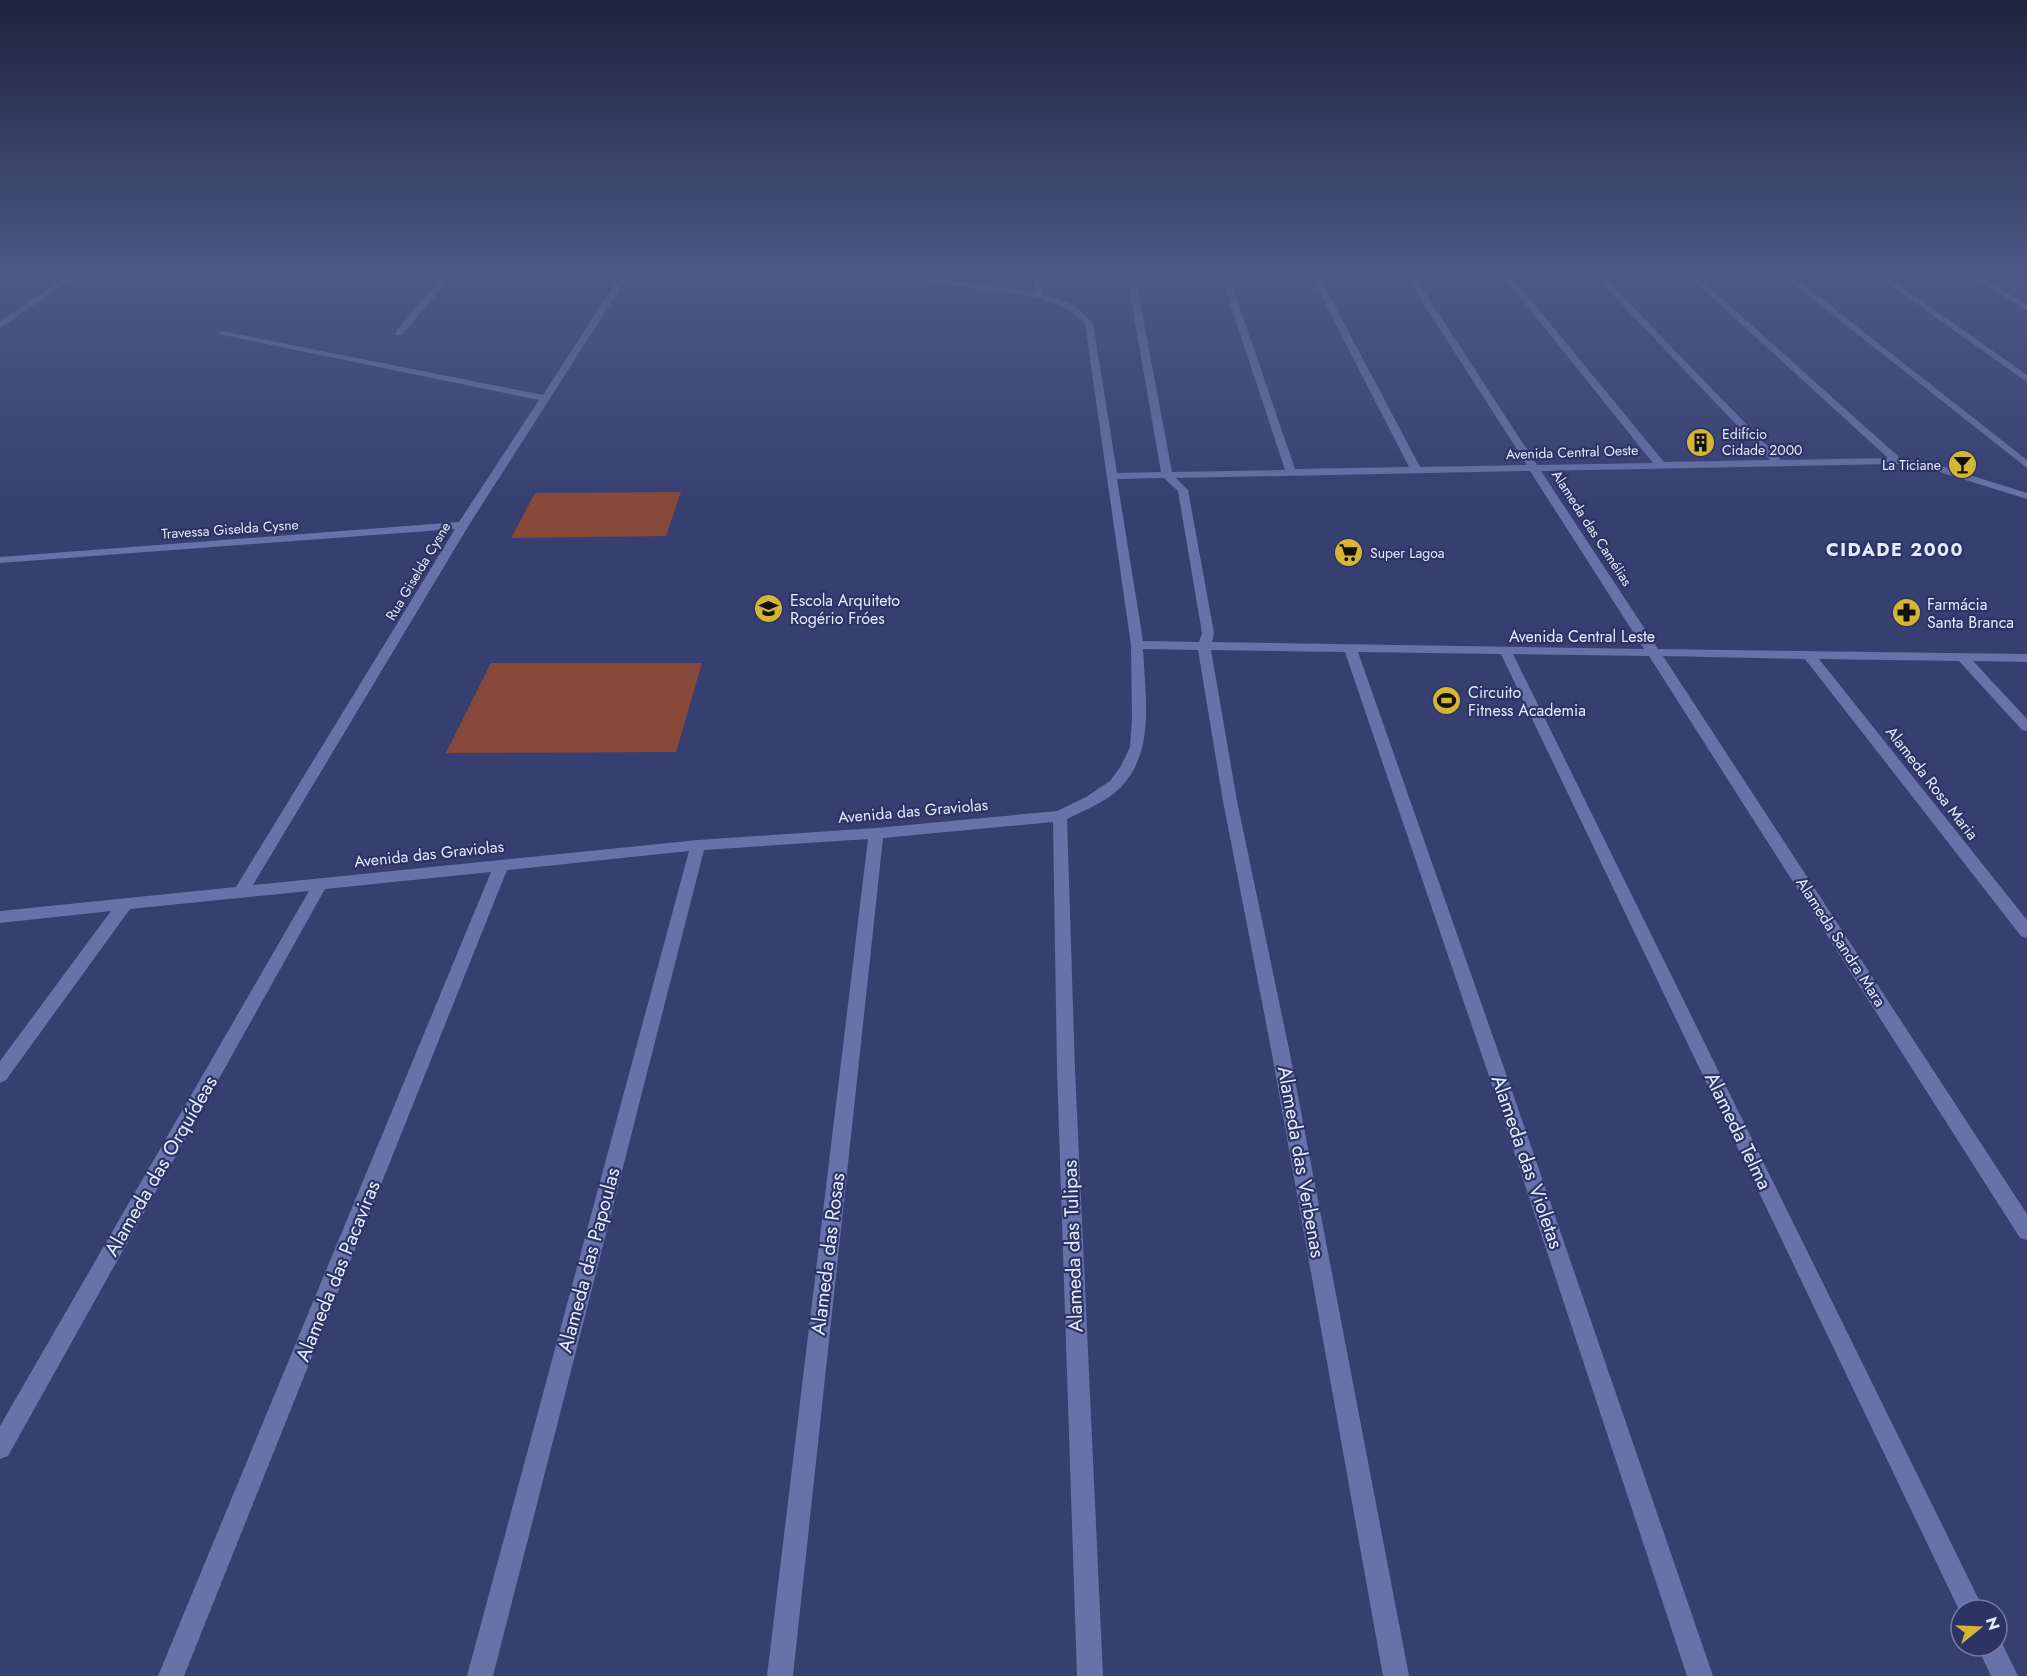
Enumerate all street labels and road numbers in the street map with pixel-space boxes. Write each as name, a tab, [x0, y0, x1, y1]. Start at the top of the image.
street label: Avenida Central Oeste	[1505, 440, 1639, 464]
street label: Alameda das Camélias	[1547, 466, 1637, 590]
street label: Travessa Giselda Cysne	[161, 514, 299, 544]
street label: Rua Giselda Cysne	[381, 518, 455, 624]
street label: Avenida Central Leste	[1509, 625, 1655, 648]
street label: Alameda Rosa Maria	[1880, 721, 1984, 845]
street label: Avenida das Graviolas	[837, 793, 989, 829]
street label: Avenida das Graviolas	[353, 835, 505, 873]
street label: Alameda Sandra Mara	[1790, 873, 1892, 1011]
street label: Alameda das Verbenas	[1270, 1064, 1332, 1260]
street label: Alameda Telma	[1697, 1067, 1779, 1195]
street label: Alameda das Orquídeas	[97, 1070, 225, 1262]
street label: Alameda das Violetas	[1484, 1071, 1570, 1253]
street label: Alameda das Tulipas	[1055, 1159, 1091, 1333]
street label: Alameda das Papoulas	[550, 1164, 628, 1356]
street label: Alameda das Rosas	[804, 1171, 852, 1337]
street label: Alameda das Pacaviras	[288, 1176, 388, 1366]

